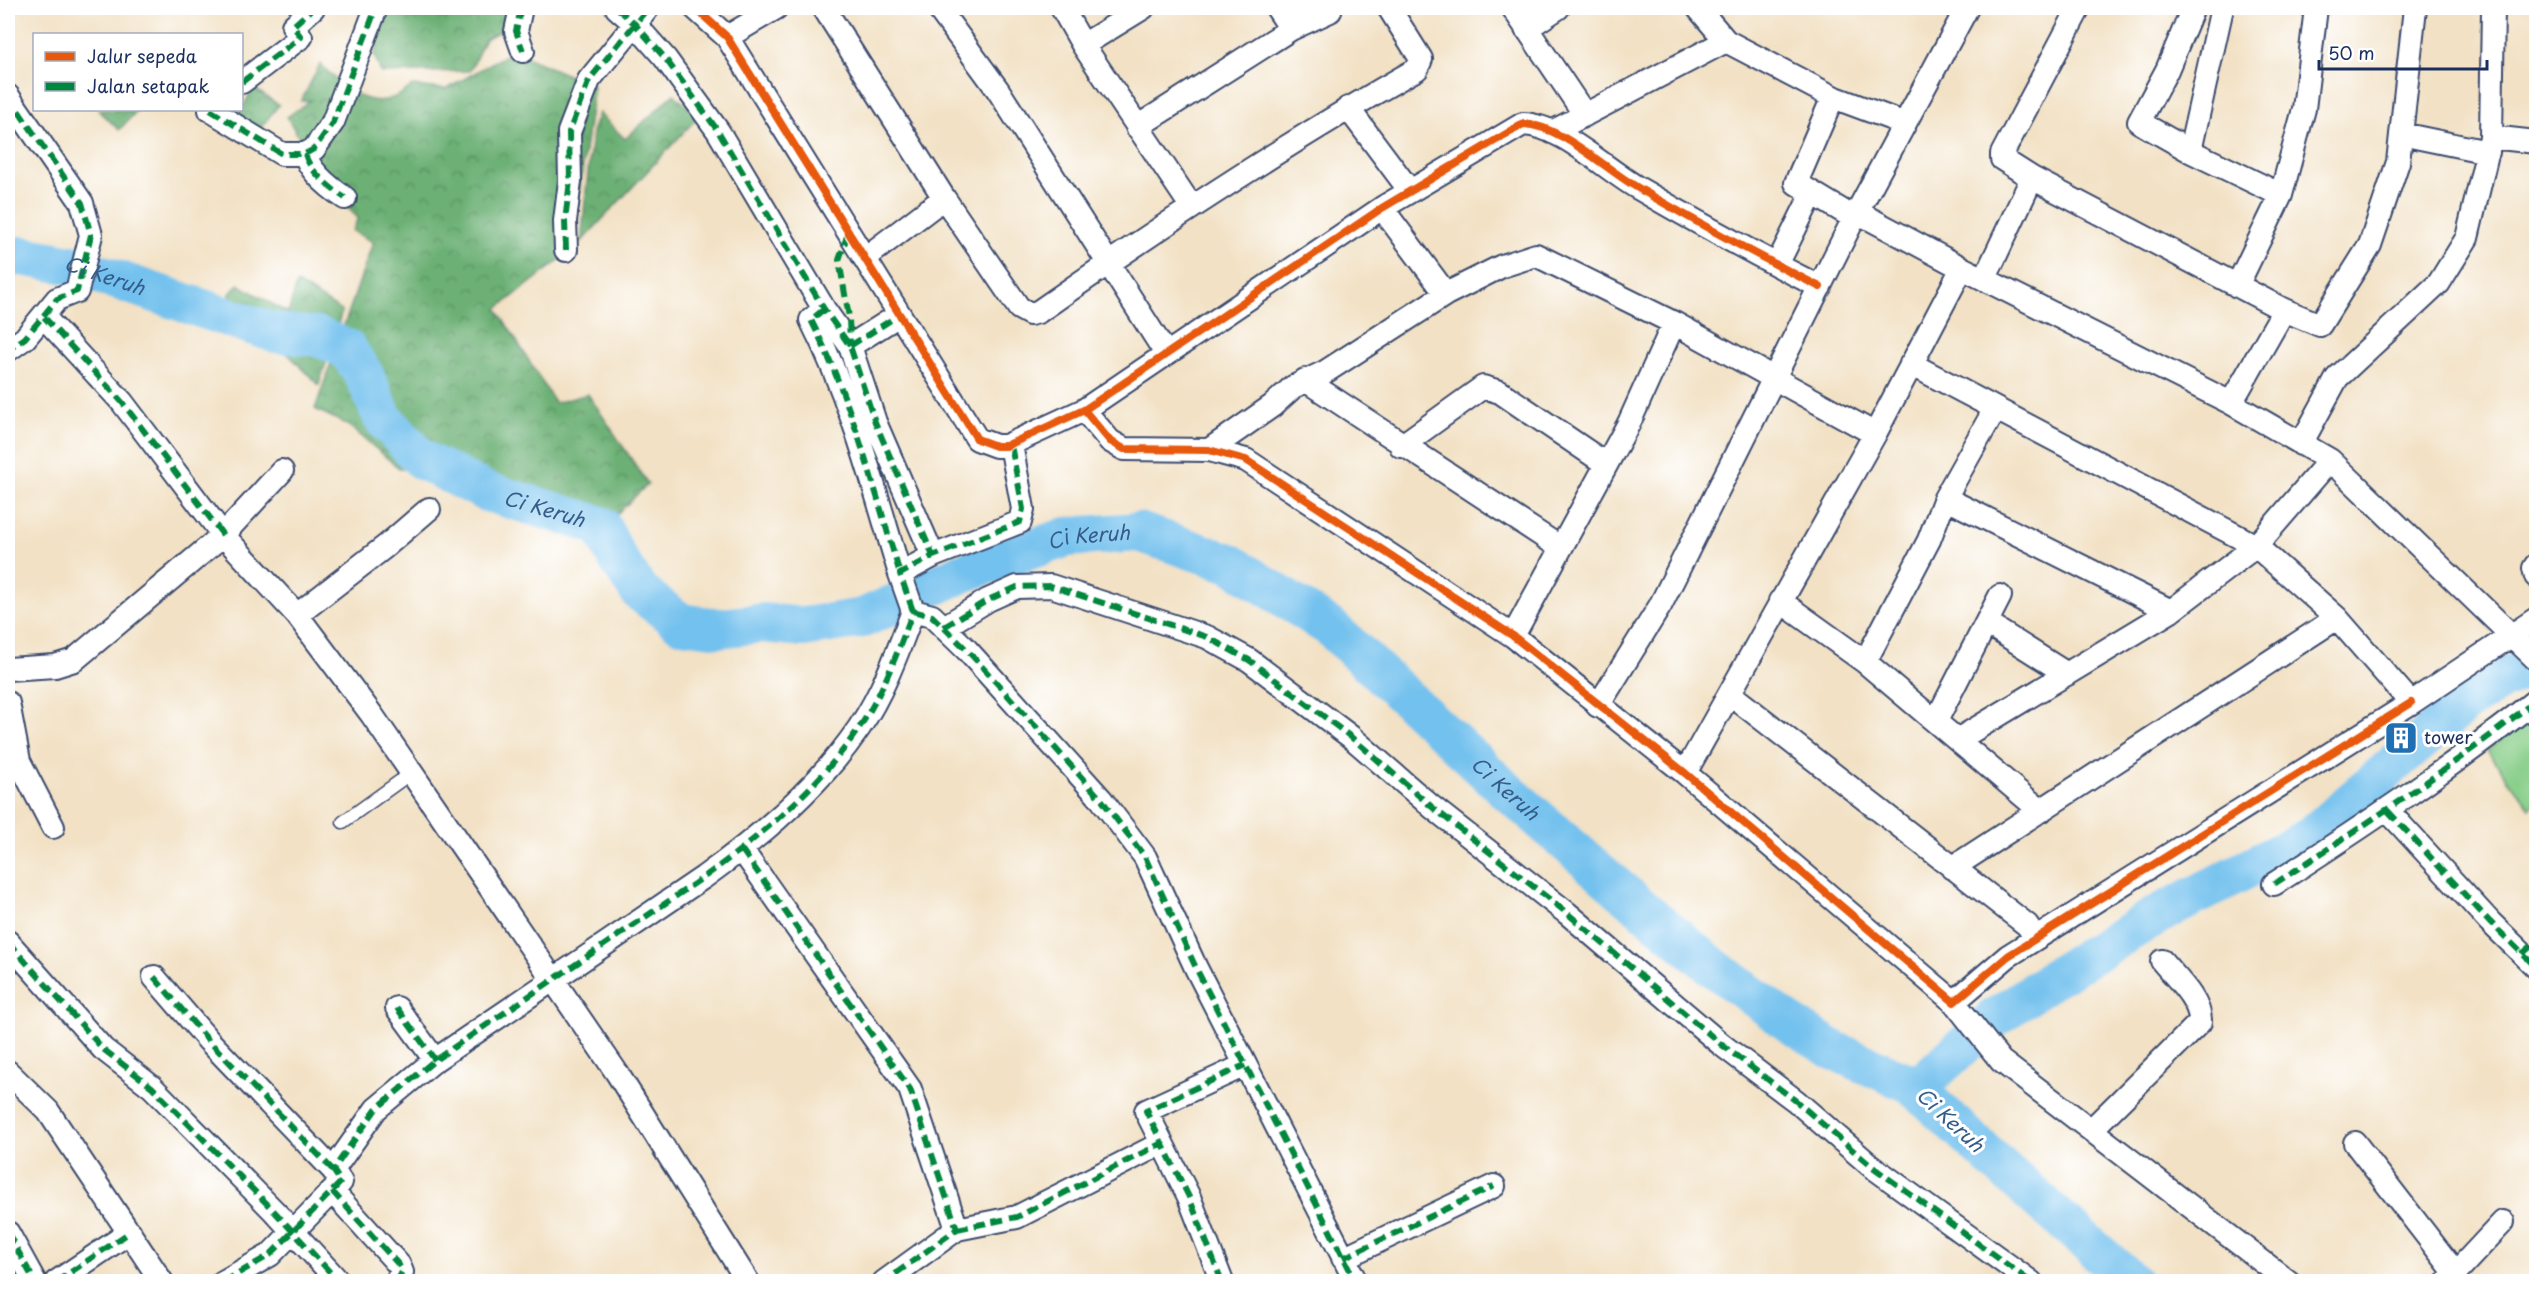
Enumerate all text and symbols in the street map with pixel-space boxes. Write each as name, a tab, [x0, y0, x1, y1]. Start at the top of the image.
legend	[33, 33, 243, 111]
scale bar	[2319, 33, 2487, 71]
text: 50 m	[2328, 39, 2375, 66]
text: Jalur sepeda	[87, 42, 197, 69]
text: Jalan setapak	[87, 72, 209, 99]
water label: Ci Keruh	[61, 247, 149, 302]
water label: Ci Keruh	[500, 482, 589, 534]
water label: Ci Keruh	[1043, 517, 1131, 557]
building icon: tower	[2383, 720, 2419, 756]
place label: tower	[2424, 723, 2473, 750]
water label: Ci Keruh	[1465, 749, 1547, 827]
water label: Ci Keruh	[1910, 1080, 1991, 1159]

